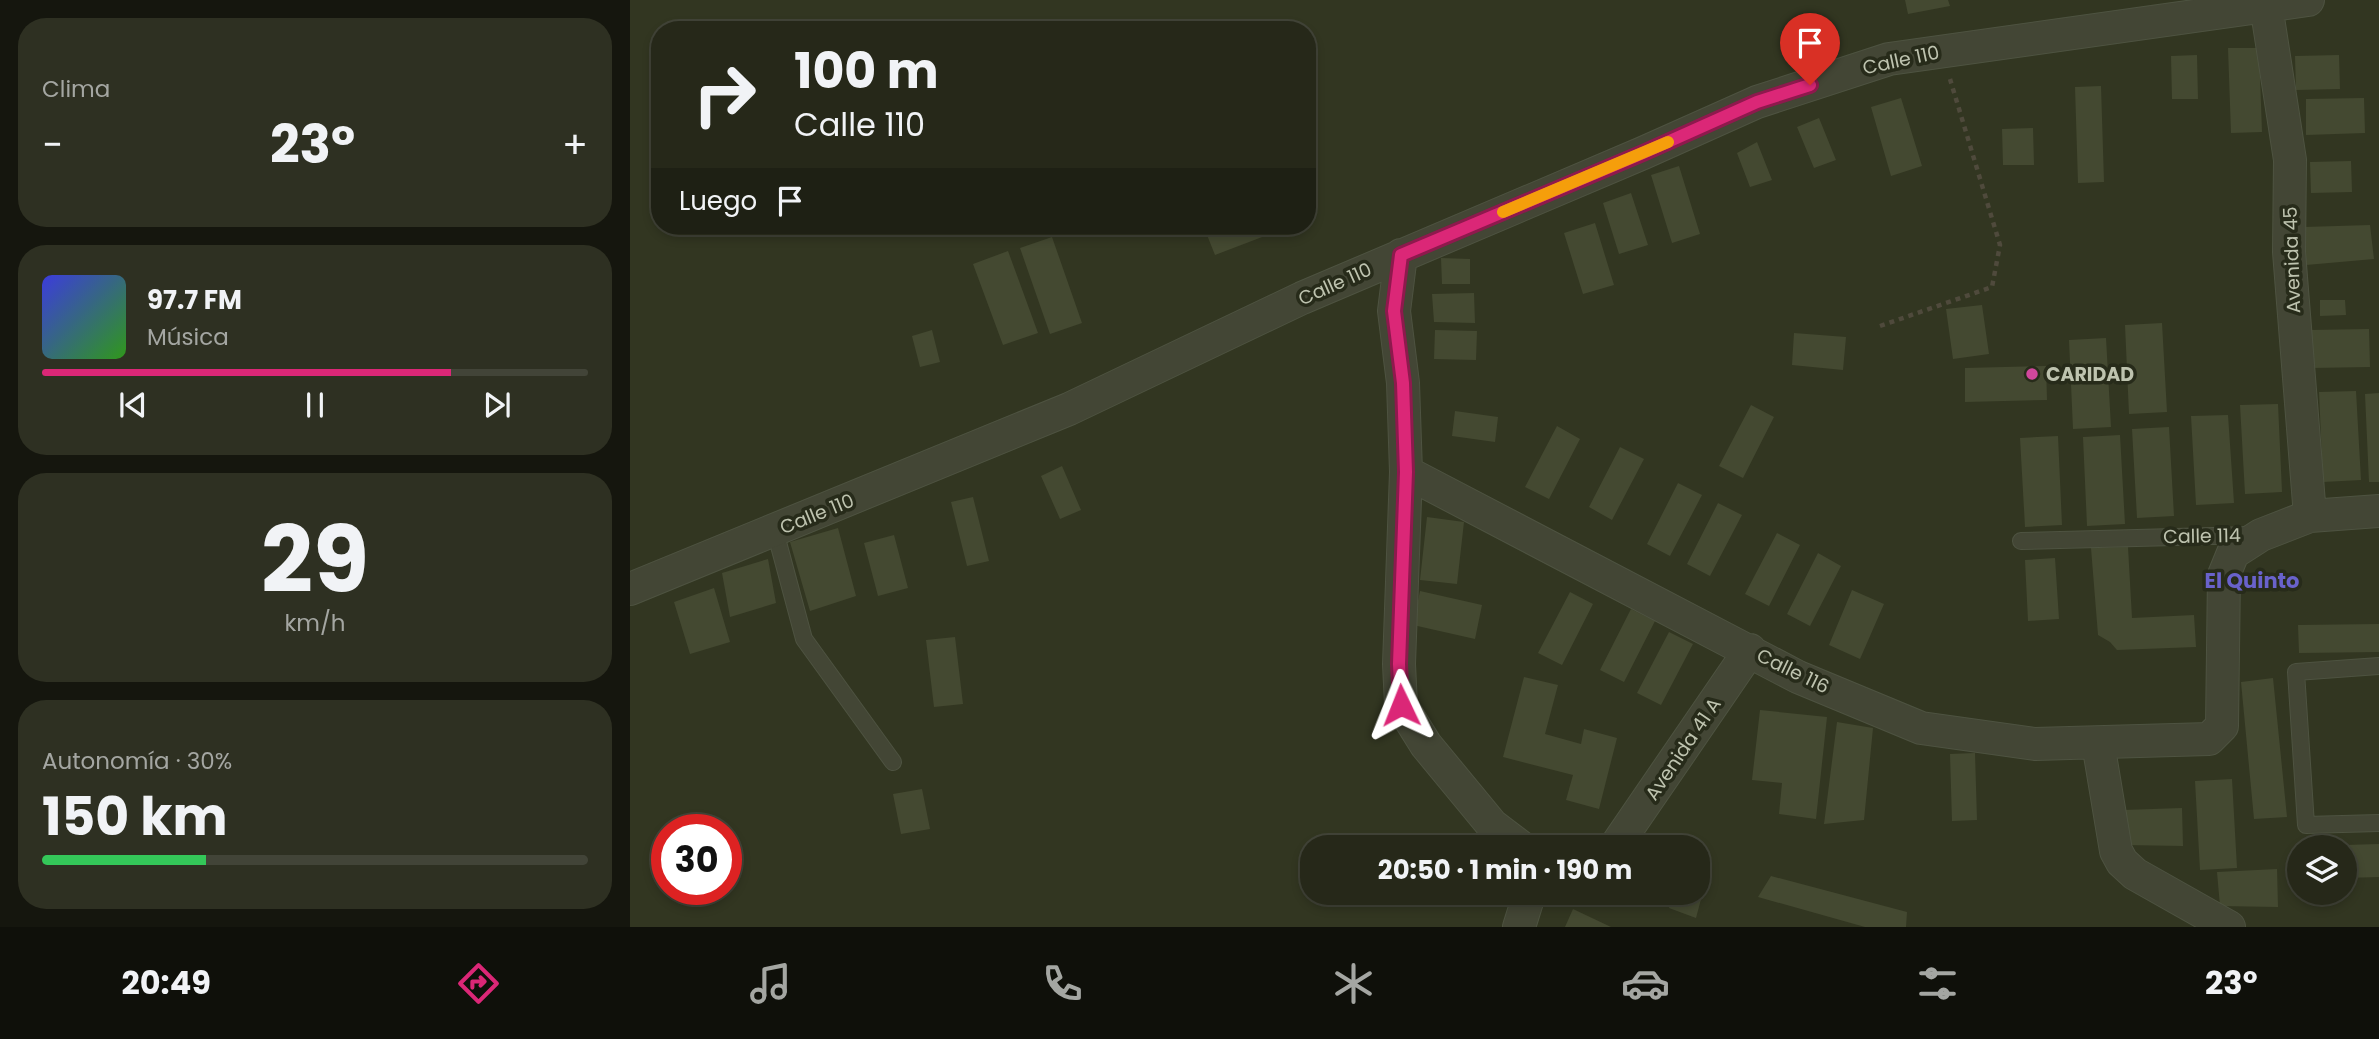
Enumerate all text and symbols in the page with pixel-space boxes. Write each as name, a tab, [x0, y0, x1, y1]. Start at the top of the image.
pin	[1780, 13, 1840, 85]
icon: arrive	[1791, 24, 1829, 62]
text: 100 m	[794, 37, 939, 105]
street label: Calle 110	[1860, 39, 1942, 81]
icon: right	[679, 49, 770, 140]
text: Clima	[42, 73, 110, 105]
text: Calle 110	[794, 102, 925, 147]
text: 23°	[270, 108, 355, 181]
text: −	[42, 118, 63, 171]
text: +	[562, 118, 588, 171]
icon: arrive	[771, 182, 809, 220]
text: Luego	[679, 183, 757, 219]
street label: Avenida 45	[2277, 206, 2307, 314]
street label: Calle 110	[1294, 256, 1376, 312]
text: 97.7 FM	[147, 282, 242, 318]
text: Música	[147, 321, 229, 353]
place label: CARIDAD	[2046, 361, 2134, 388]
marker: CARIDAD	[2024, 366, 2040, 382]
icon: previous	[114, 386, 152, 424]
icon: pause	[296, 386, 334, 424]
icon: next	[478, 386, 516, 424]
street label: Calle 110	[776, 487, 858, 541]
text: 29	[261, 496, 369, 624]
street label: Calle 114	[2163, 522, 2241, 550]
district label: El Quinto	[2205, 566, 2299, 595]
text: km/h	[284, 607, 346, 639]
street label: Calle 116	[1752, 642, 1834, 700]
position arrow	[1364, 668, 1438, 742]
street label: Avenida 41 A	[1639, 692, 1727, 806]
text: Autonomía · 30%	[42, 745, 232, 777]
text: 150 km	[42, 780, 227, 853]
speed limit sign: 30	[651, 814, 742, 905]
map controls	[2287, 835, 2357, 905]
button: layers	[2287, 835, 2357, 905]
text: 20:50 · 1 min · 190 m	[1378, 852, 1632, 888]
icon: directions	[454, 959, 503, 1008]
icon: music	[746, 959, 795, 1008]
icon: phone	[1038, 959, 1087, 1008]
icon: climate	[1329, 959, 1378, 1008]
icon: car	[1621, 959, 1670, 1008]
icon: filters	[1913, 959, 1962, 1008]
text: 20:49	[121, 960, 211, 1005]
text: 23°	[2205, 960, 2257, 1005]

